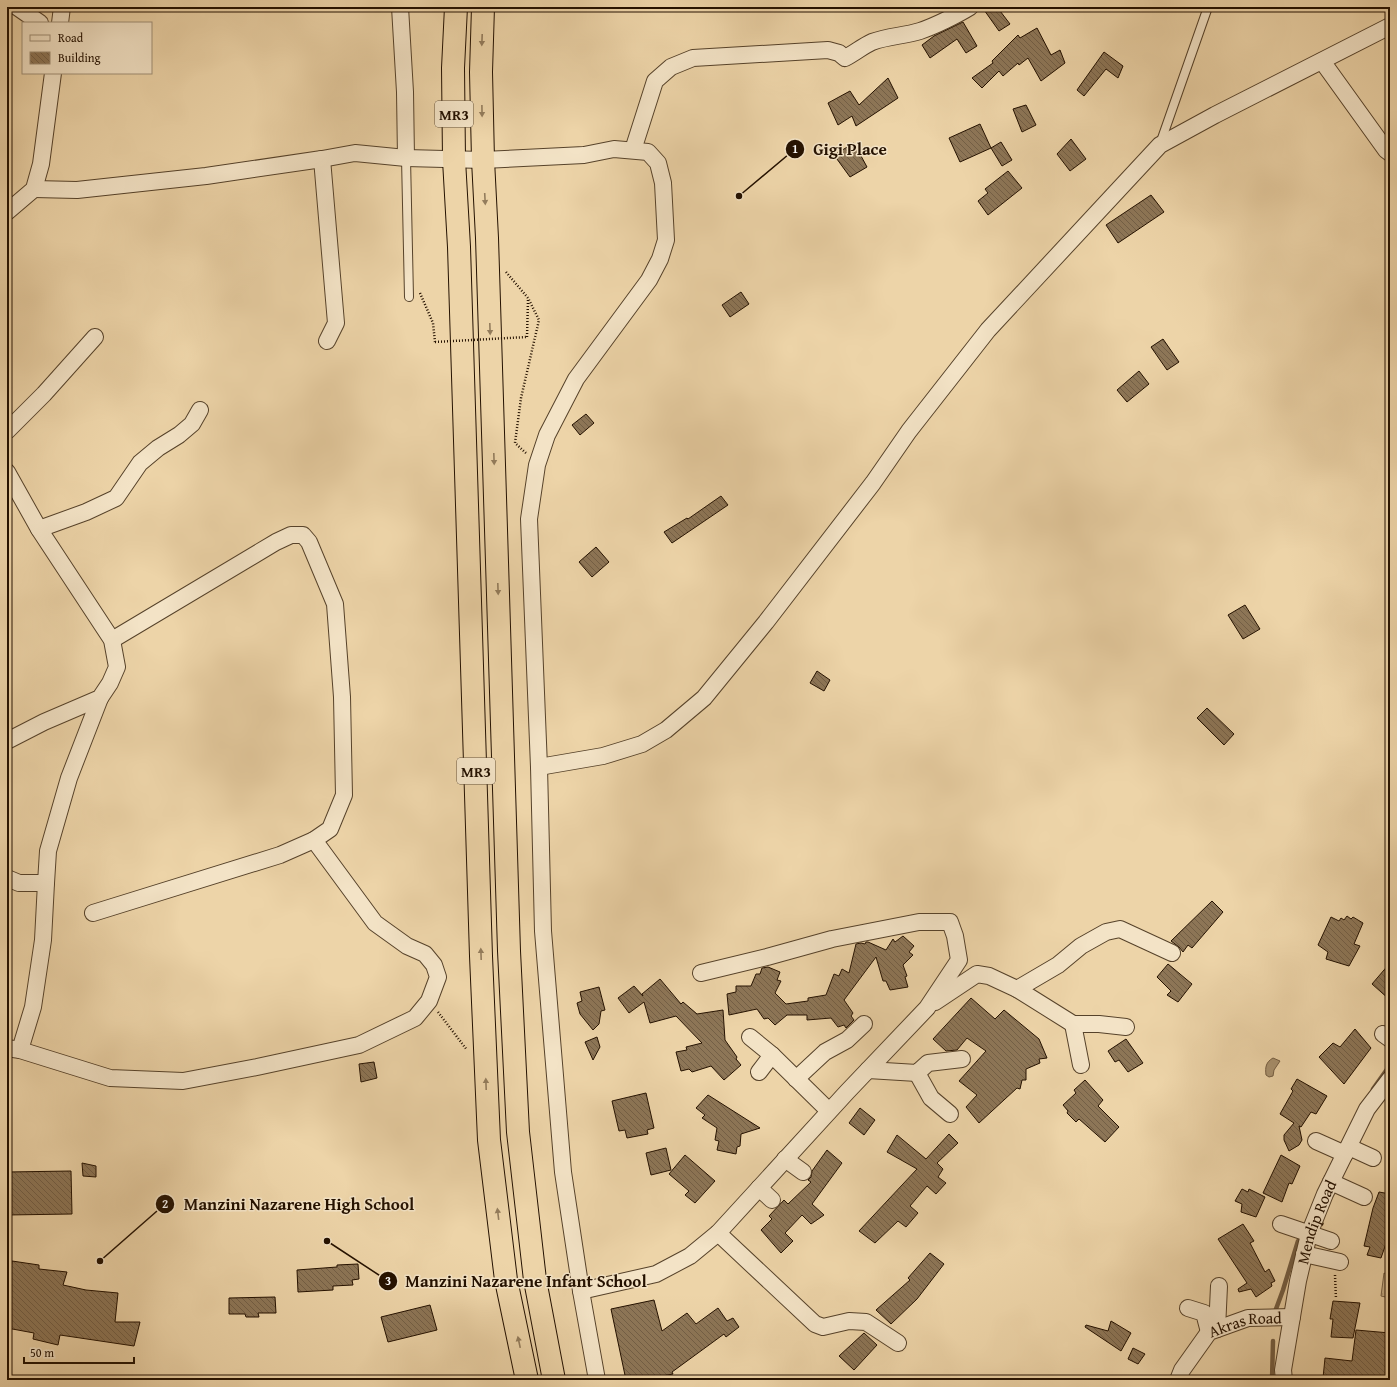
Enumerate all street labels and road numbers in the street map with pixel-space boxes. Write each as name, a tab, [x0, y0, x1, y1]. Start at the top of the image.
road number: MR3	[435, 101, 473, 127]
road number: MR3	[457, 758, 495, 784]
street label: Mendip Road	[1290, 1175, 1342, 1267]
street label: Akras Road	[1205, 1305, 1283, 1343]

